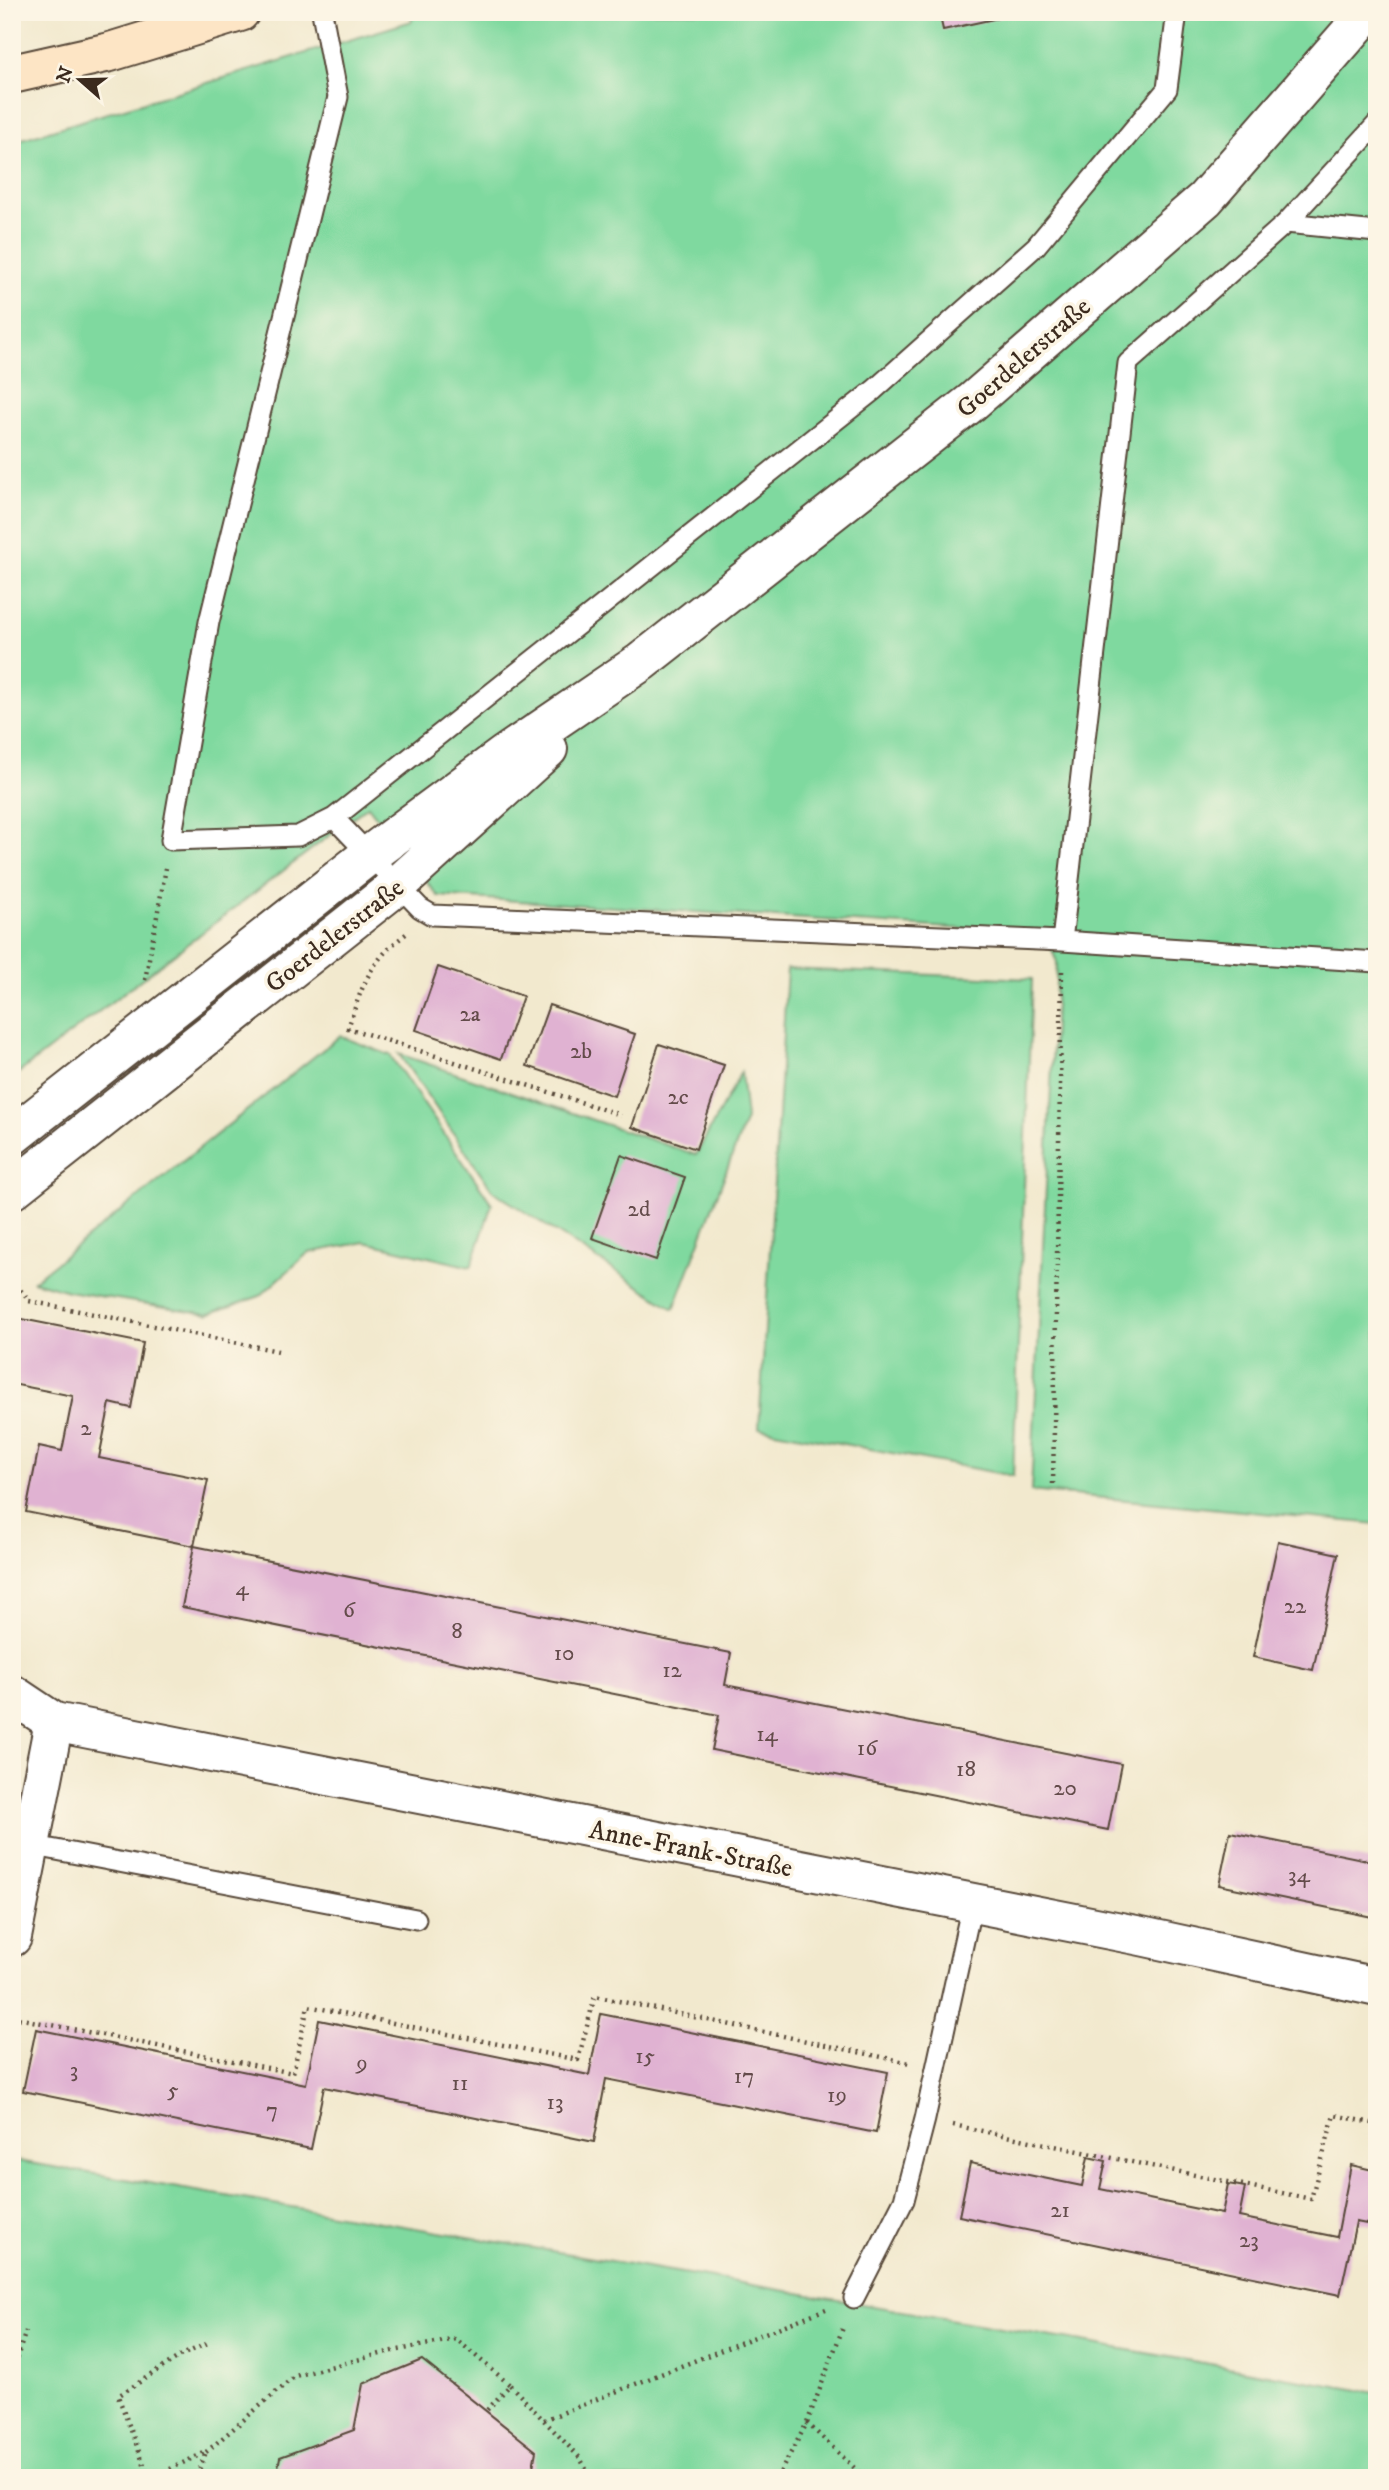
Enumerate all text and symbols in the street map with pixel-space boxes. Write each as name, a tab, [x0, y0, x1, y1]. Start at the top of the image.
north arrow	[46, 46, 116, 116]
text: N	[52, 63, 79, 86]
street label: Goerdelerstraße	[950, 291, 1098, 425]
street label: Goerdelerstraße	[259, 872, 411, 1001]
house number: 2a	[459, 1000, 481, 1029]
house number: 2b	[570, 1037, 592, 1066]
house number: 2c	[667, 1083, 689, 1112]
house number: 2d	[628, 1195, 651, 1224]
house number: 2	[80, 1414, 92, 1443]
house number: 4	[235, 1574, 249, 1603]
house number: 22	[1284, 1592, 1307, 1621]
house number: 6	[343, 1596, 356, 1625]
house number: 8	[451, 1617, 463, 1646]
house number: 10	[554, 1639, 574, 1668]
house number: 12	[662, 1656, 683, 1685]
house number: 14	[756, 1720, 779, 1749]
house number: 16	[857, 1734, 878, 1763]
house number: 18	[956, 1755, 976, 1784]
house number: 20	[1053, 1774, 1077, 1803]
street label: Anne-Frank-Straße	[586, 1814, 795, 1885]
house number: 34	[1288, 1861, 1311, 1890]
house number: 15	[635, 2042, 655, 2071]
house number: 9	[355, 2049, 368, 2078]
house number: 3	[70, 2056, 78, 2085]
house number: 17	[734, 2062, 754, 2091]
house number: 11	[452, 2069, 468, 2098]
house number: 5	[167, 2076, 179, 2105]
house number: 19	[827, 2081, 847, 2110]
house number: 13	[546, 2088, 564, 2117]
house number: 7	[266, 2096, 278, 2125]
house number: 21	[1050, 2196, 1070, 2225]
house number: 23	[1239, 2226, 1259, 2255]

